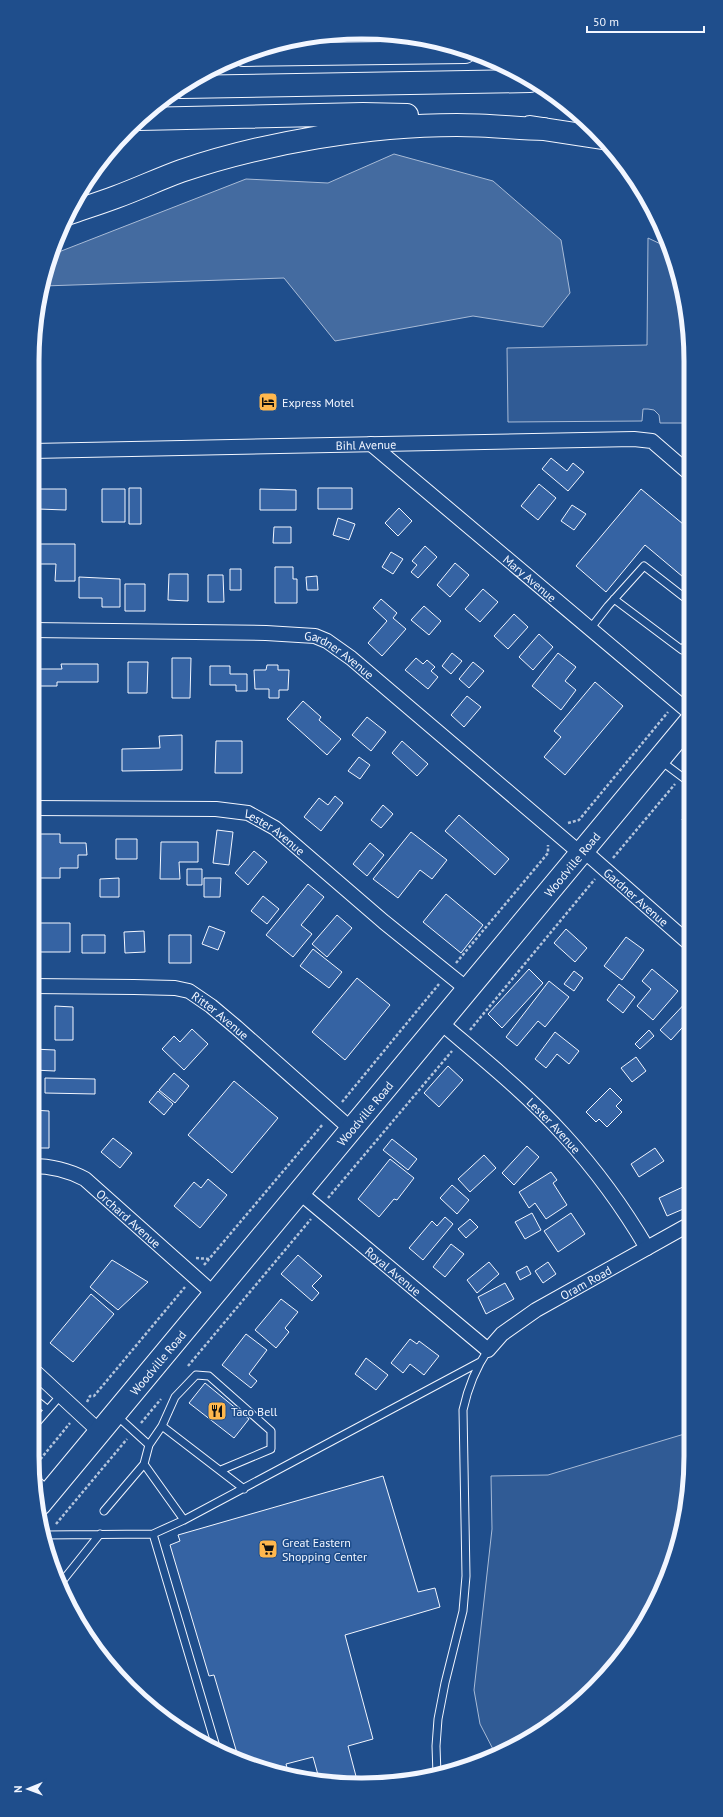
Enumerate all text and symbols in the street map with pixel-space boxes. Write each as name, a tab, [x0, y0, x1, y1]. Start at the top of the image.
scale bar	[587, 8, 704, 34]
text: 50 m	[593, 14, 619, 29]
hotel icon: Express Motel	[257, 391, 279, 413]
place label: Express Motel	[282, 395, 355, 410]
street label: Bihl Avenue	[335, 436, 396, 452]
street label: Mary Avenue	[500, 551, 560, 605]
street label: Gardner Avenue	[304, 628, 377, 682]
street label: Lester Avenue	[244, 805, 308, 858]
street label: Woodville Road	[541, 829, 603, 900]
street label: Gardner Avenue	[601, 864, 672, 929]
street label: Ritter Avenue	[189, 988, 252, 1042]
street label: Woodville Road	[333, 1078, 396, 1149]
street label: Lester Avenue	[524, 1094, 584, 1156]
street label: Orchard Avenue	[94, 1186, 164, 1251]
street label: Royal Avenue	[362, 1243, 424, 1299]
street label: Oram Road	[557, 1262, 614, 1303]
street label: Woodville Road	[126, 1327, 189, 1398]
restaurant icon: Taco Bell	[206, 1400, 228, 1422]
place label: Taco Bell	[231, 1404, 278, 1419]
place label: Great Eastern Shopping Center	[282, 1535, 367, 1564]
supermarket icon: Great Eastern Shopping Center	[257, 1538, 279, 1560]
north arrow	[8, 1769, 48, 1809]
text: N	[11, 1785, 25, 1793]

